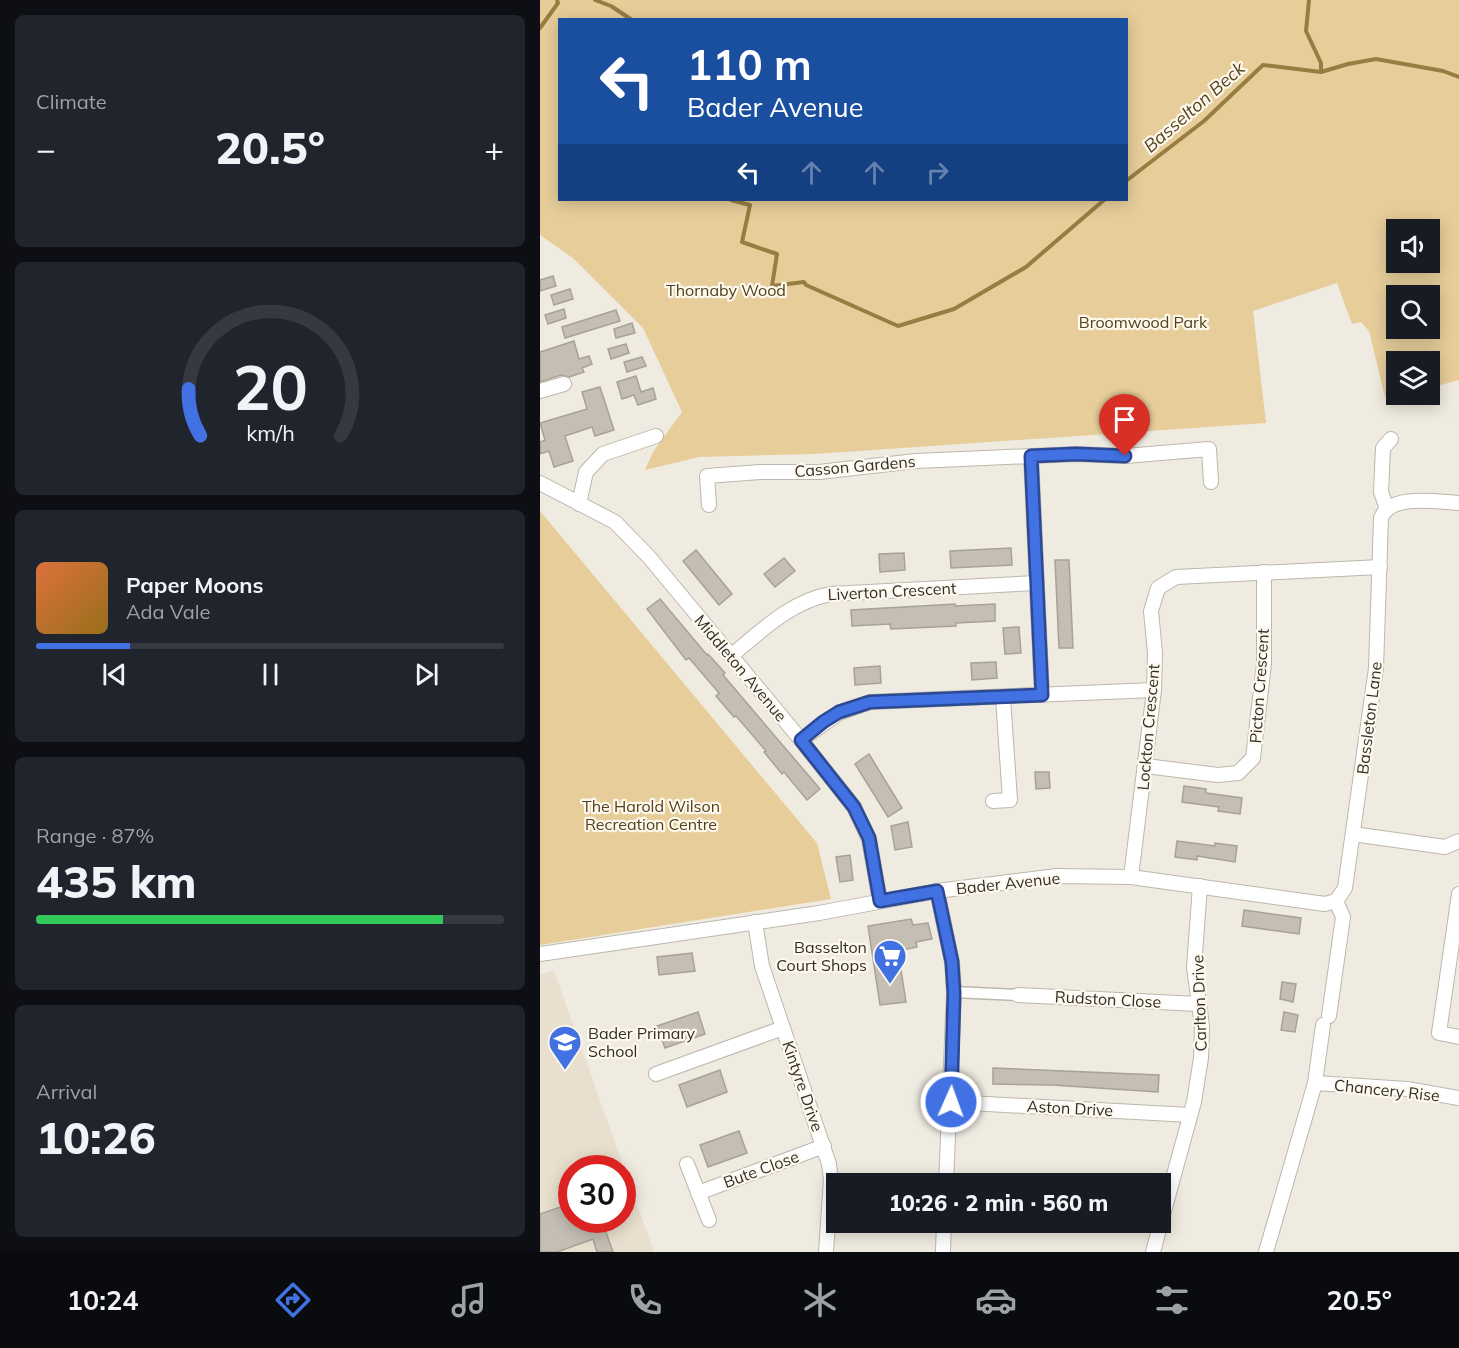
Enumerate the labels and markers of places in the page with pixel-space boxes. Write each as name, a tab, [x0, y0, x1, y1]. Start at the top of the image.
pin	[1099, 394, 1150, 456]
place label: Basselton Court Shops	[776, 937, 867, 975]
supermarket icon: Basselton Court Shops	[872, 938, 908, 985]
place label: Bader Primary School	[588, 1023, 696, 1061]
school or university icon: Bader Primary School	[547, 1024, 583, 1071]

